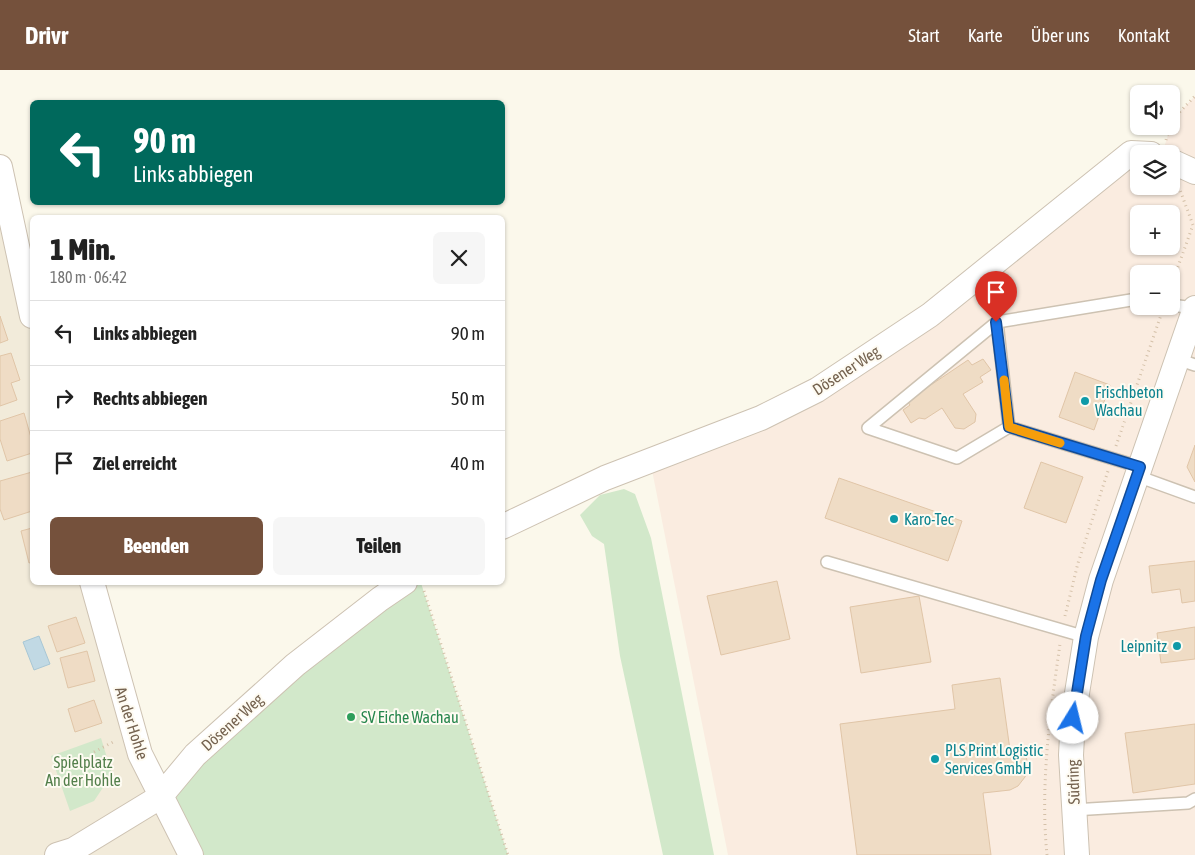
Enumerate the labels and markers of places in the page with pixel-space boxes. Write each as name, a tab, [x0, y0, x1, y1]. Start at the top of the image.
pin	[975, 271, 1017, 322]
place label: Frischbeton Wachau	[1095, 383, 1163, 419]
marker: Frischbeton Wachau	[1079, 395, 1091, 407]
place label: Karo-Tec	[904, 510, 954, 528]
marker: Karo-Tec	[888, 513, 900, 525]
place label: Leipnitz	[1120, 637, 1167, 656]
marker: Leipnitz	[1171, 640, 1183, 652]
place label: SV Eiche Wachau	[361, 708, 459, 726]
marker: SV Eiche Wachau	[345, 711, 357, 723]
place label: PLS Print Logistic Services GmbH	[945, 741, 1043, 777]
marker: PLS Print Logistic Services GmbH	[929, 753, 941, 765]

